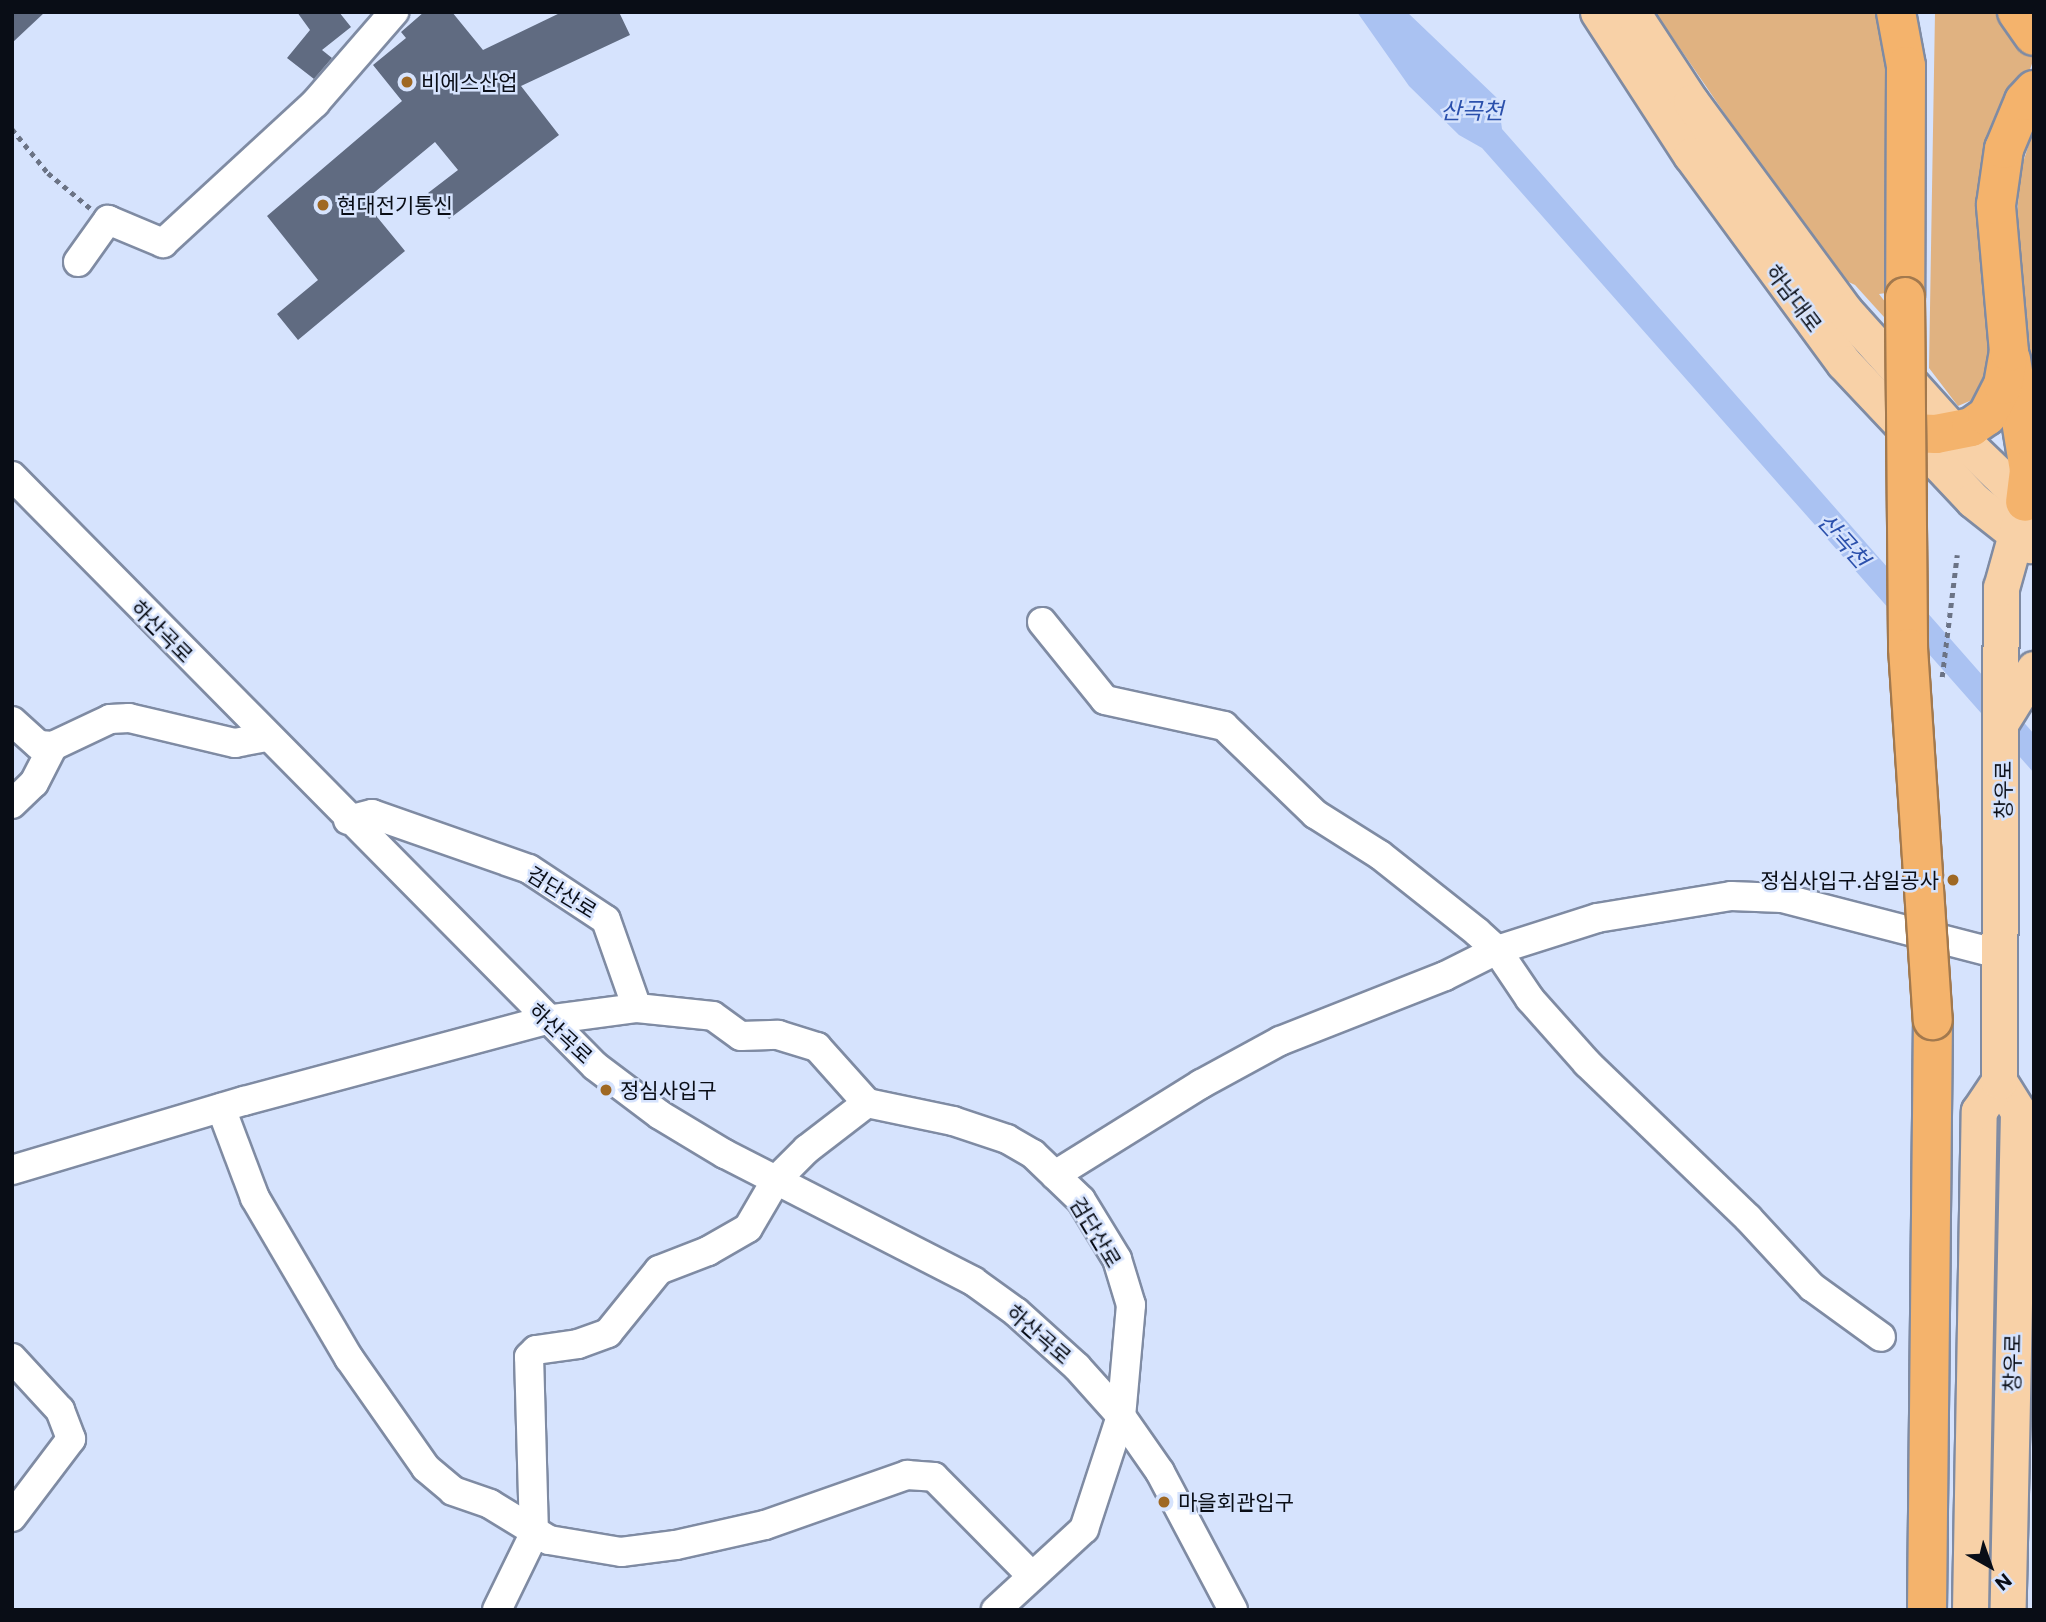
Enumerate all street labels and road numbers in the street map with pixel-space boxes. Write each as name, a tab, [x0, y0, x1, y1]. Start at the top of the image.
street label: 하남대로	[1761, 260, 1827, 336]
street label: 하산곡로	[126, 595, 198, 667]
street label: 창우로	[1990, 761, 2016, 819]
street label: 검단산로	[523, 861, 601, 923]
street label: 하산곡로	[524, 997, 598, 1069]
street label: 검단산로	[1065, 1192, 1127, 1272]
street label: 하산곡로	[1002, 1299, 1076, 1369]
street label: 창우로	[1999, 1334, 2025, 1392]

